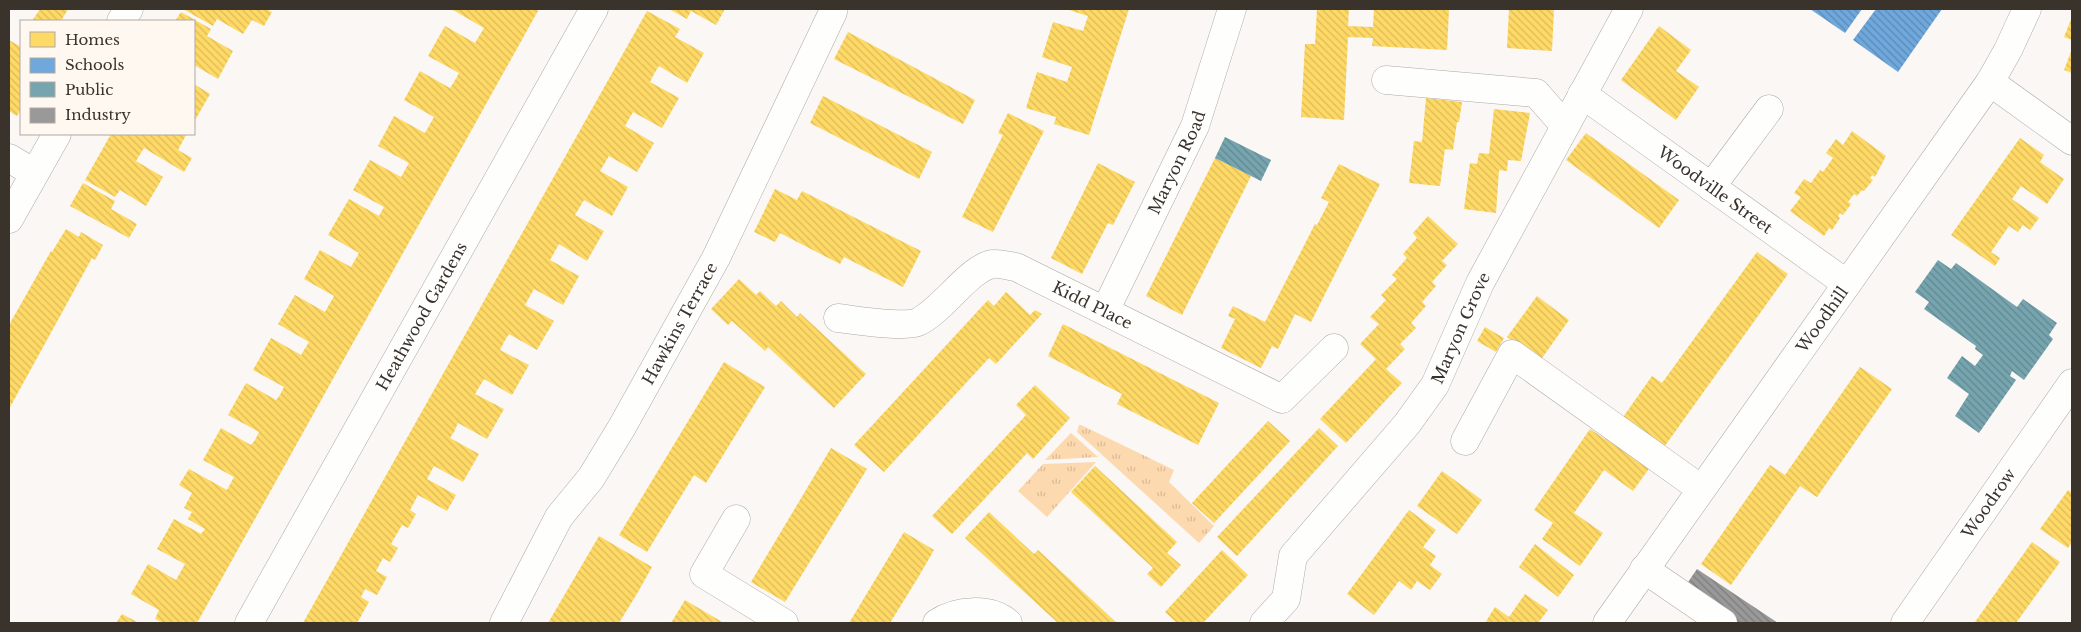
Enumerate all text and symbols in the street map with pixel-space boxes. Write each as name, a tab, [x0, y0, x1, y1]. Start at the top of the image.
legend	[20, 20, 195, 135]
text: Homes	[65, 30, 120, 49]
text: Schools	[65, 55, 125, 74]
text: Public	[65, 80, 113, 99]
text: Industry	[65, 105, 131, 124]
street label: Maryon Road	[1144, 108, 1209, 218]
street label: Woodville Street	[1653, 141, 1777, 238]
street label: Heathwood Gardens	[372, 238, 471, 394]
street label: Hawkins Terrace	[638, 259, 722, 388]
street label: Maryon Grove	[1427, 269, 1494, 387]
street label: Kidd Place	[1049, 277, 1136, 333]
street label: Woodhill	[1791, 283, 1852, 357]
street label: Woodrow	[1957, 464, 2020, 543]

